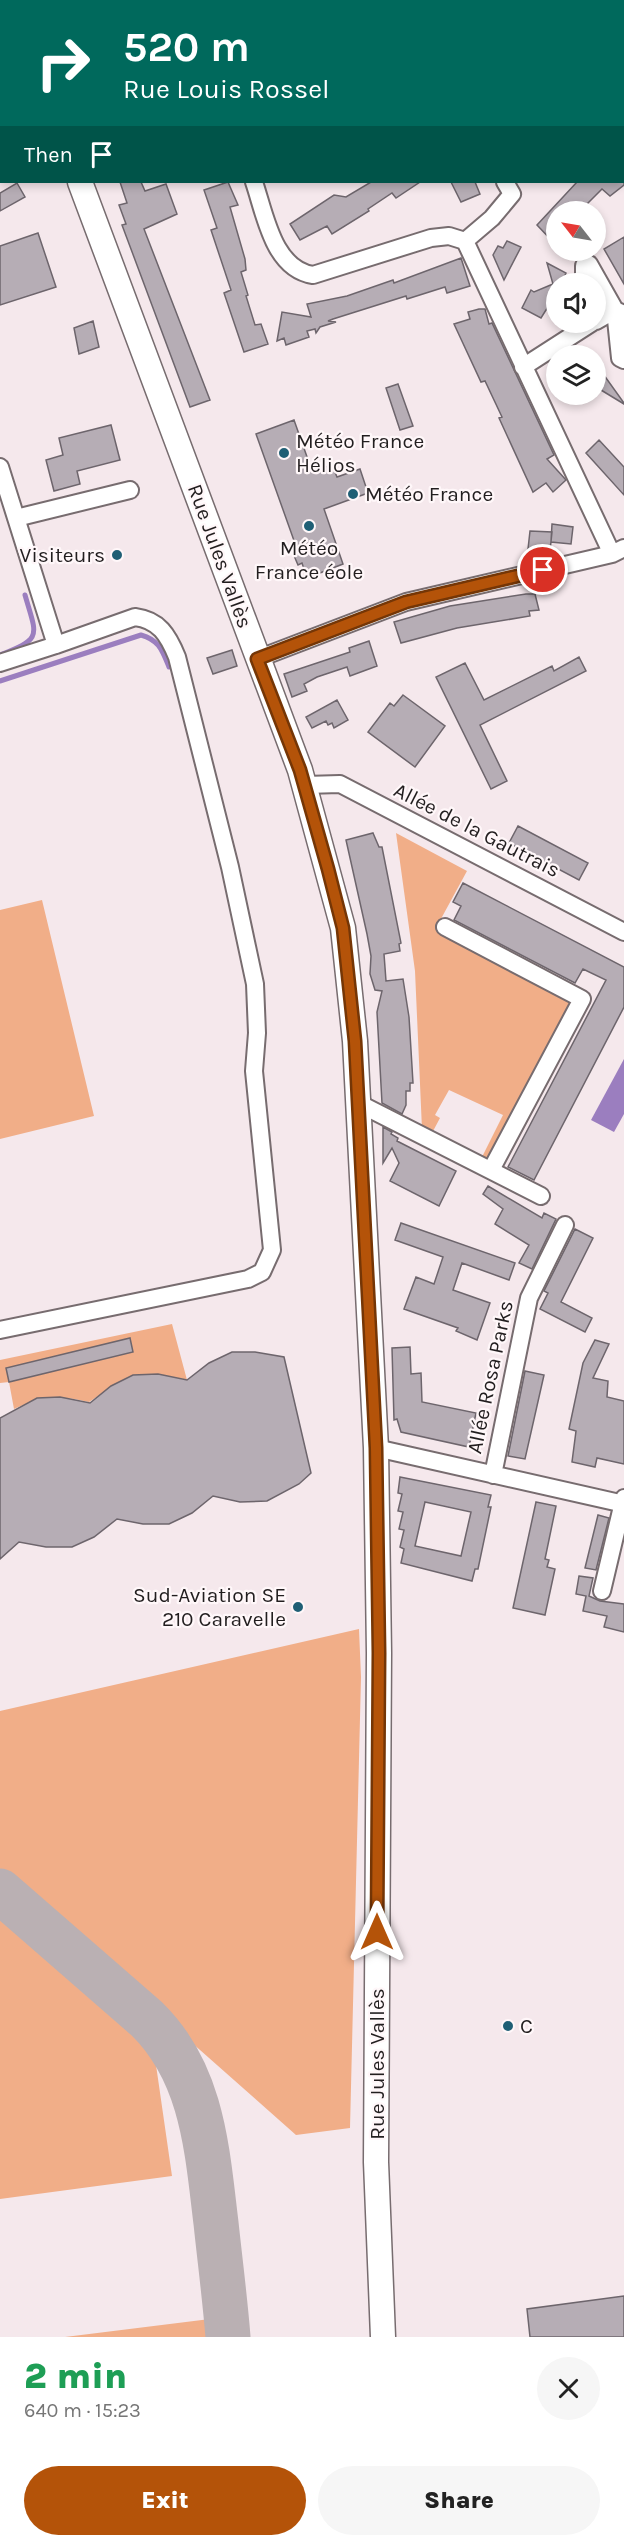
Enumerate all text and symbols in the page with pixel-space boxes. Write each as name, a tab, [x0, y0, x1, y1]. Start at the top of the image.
text: 520 m	[123, 22, 250, 72]
icon: right	[24, 24, 102, 102]
text: Rue Louis Rossel	[123, 73, 330, 105]
icon: arrive	[85, 138, 118, 171]
text: Then	[24, 142, 73, 168]
north arrow	[546, 201, 606, 261]
map controls	[546, 201, 606, 405]
button: sound	[546, 273, 606, 333]
button: layers	[546, 345, 606, 405]
place label: Météo France Hélios	[296, 429, 424, 477]
marker: Météo France Hélios	[277, 446, 291, 460]
street label: Rue Jules Vallès	[183, 481, 257, 631]
place label: Météo France	[365, 482, 493, 506]
marker: Météo France	[346, 487, 360, 501]
marker: Météo France éole	[302, 519, 316, 533]
place label: Météo France éole	[255, 536, 363, 584]
place label: Visiteurs	[20, 543, 105, 567]
pin	[517, 544, 568, 595]
marker: Visiteurs	[110, 548, 124, 562]
icon: arrive	[526, 553, 559, 586]
street label: Allée de la Gautrais	[390, 778, 564, 882]
street label: Allée Rosa Parks	[462, 1298, 518, 1456]
place label: Sud-Aviation SE 210 Caravelle	[133, 1583, 286, 1631]
marker: Sud-Aviation SE 210 Caravelle	[291, 1600, 305, 1614]
position arrow	[345, 1900, 409, 1964]
street label: Rue Jules Vallès	[365, 1988, 389, 2140]
place label: C	[520, 2014, 533, 2038]
marker: C	[501, 2019, 515, 2033]
text: 2 min	[24, 2355, 127, 2397]
button: close	[537, 2357, 600, 2420]
text: 640 m · 15:23	[24, 2399, 141, 2422]
button: Exit	[24, 2466, 306, 2535]
button: Share	[318, 2466, 600, 2535]

